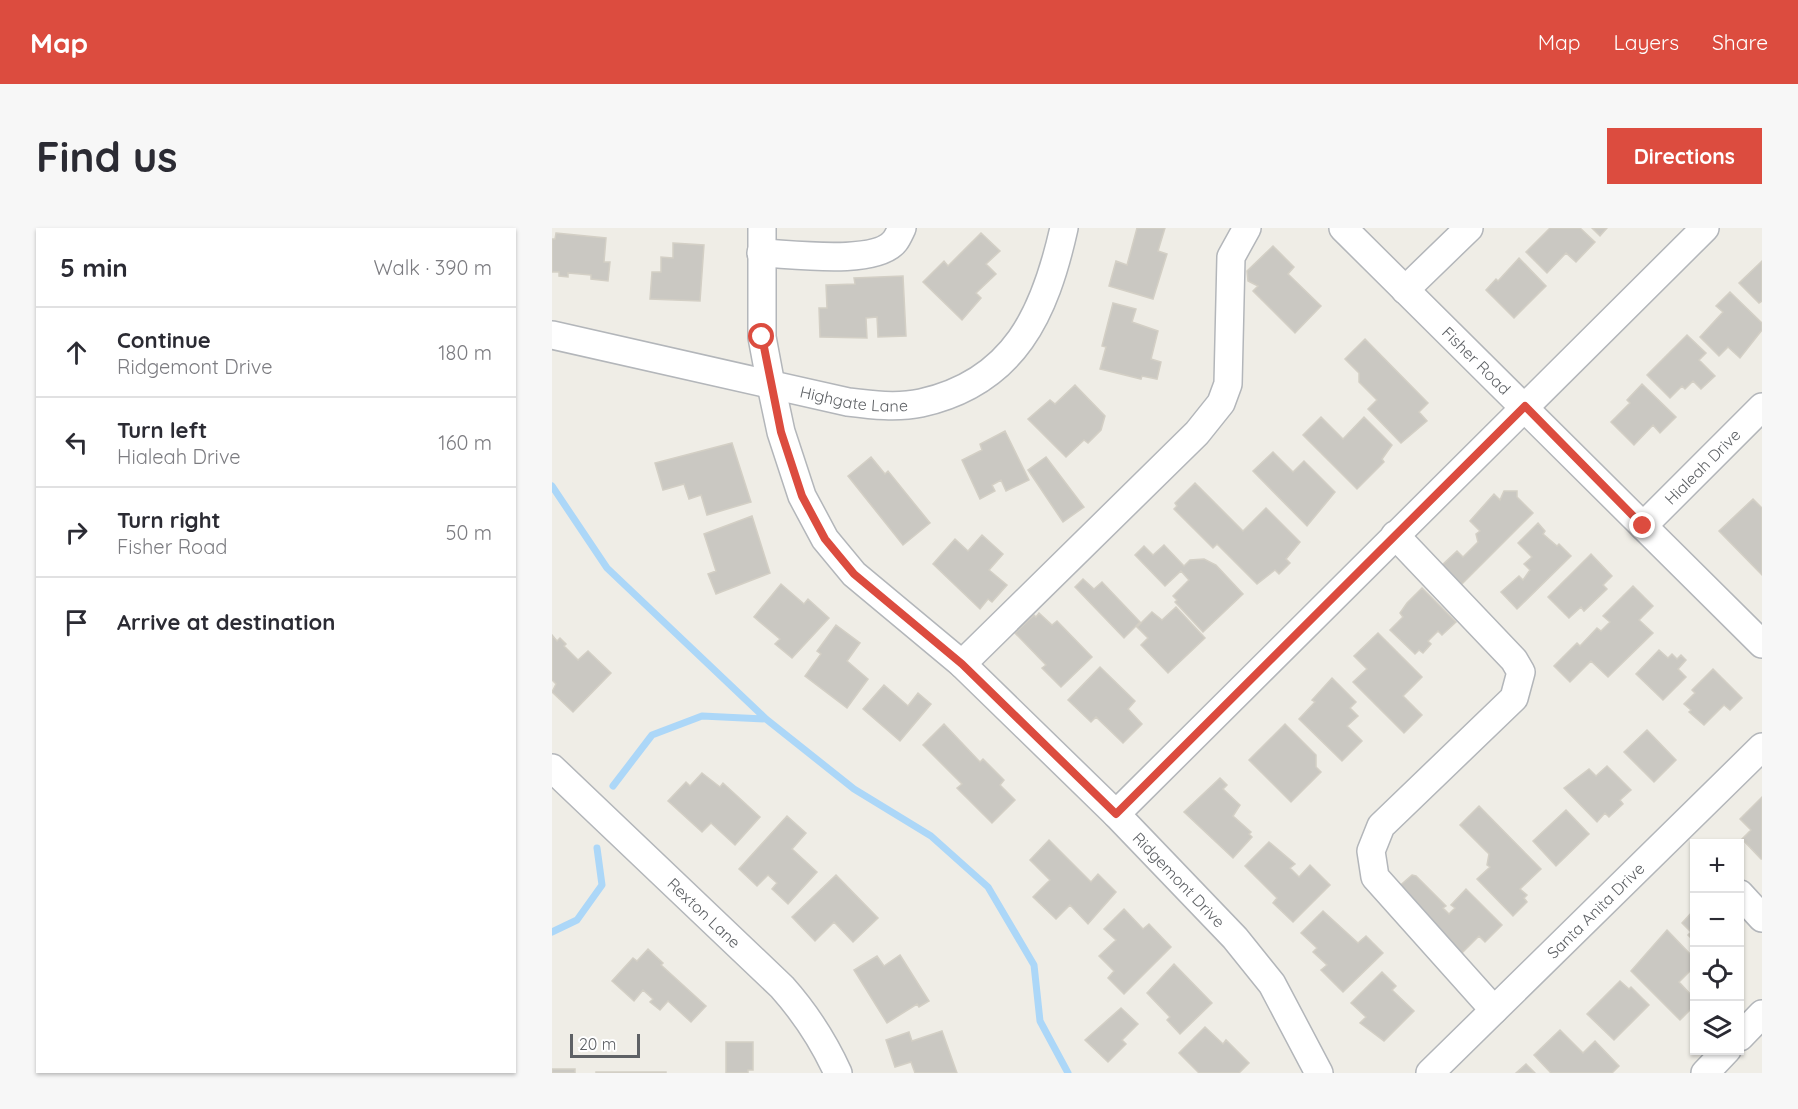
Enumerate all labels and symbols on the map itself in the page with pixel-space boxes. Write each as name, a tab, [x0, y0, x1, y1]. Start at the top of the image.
street label: Fisher Road	[1438, 322, 1515, 399]
route start	[748, 323, 774, 349]
street label: Highgate Lane	[798, 381, 908, 416]
street label: Hialeah Drive	[1660, 425, 1744, 509]
route end	[1629, 512, 1655, 538]
street label: Ridgemont Drive	[1129, 828, 1229, 931]
street label: Santa Anita Drive	[1543, 858, 1648, 963]
street label: Rexton Lane	[663, 873, 745, 952]
scale bar	[570, 1031, 640, 1058]

